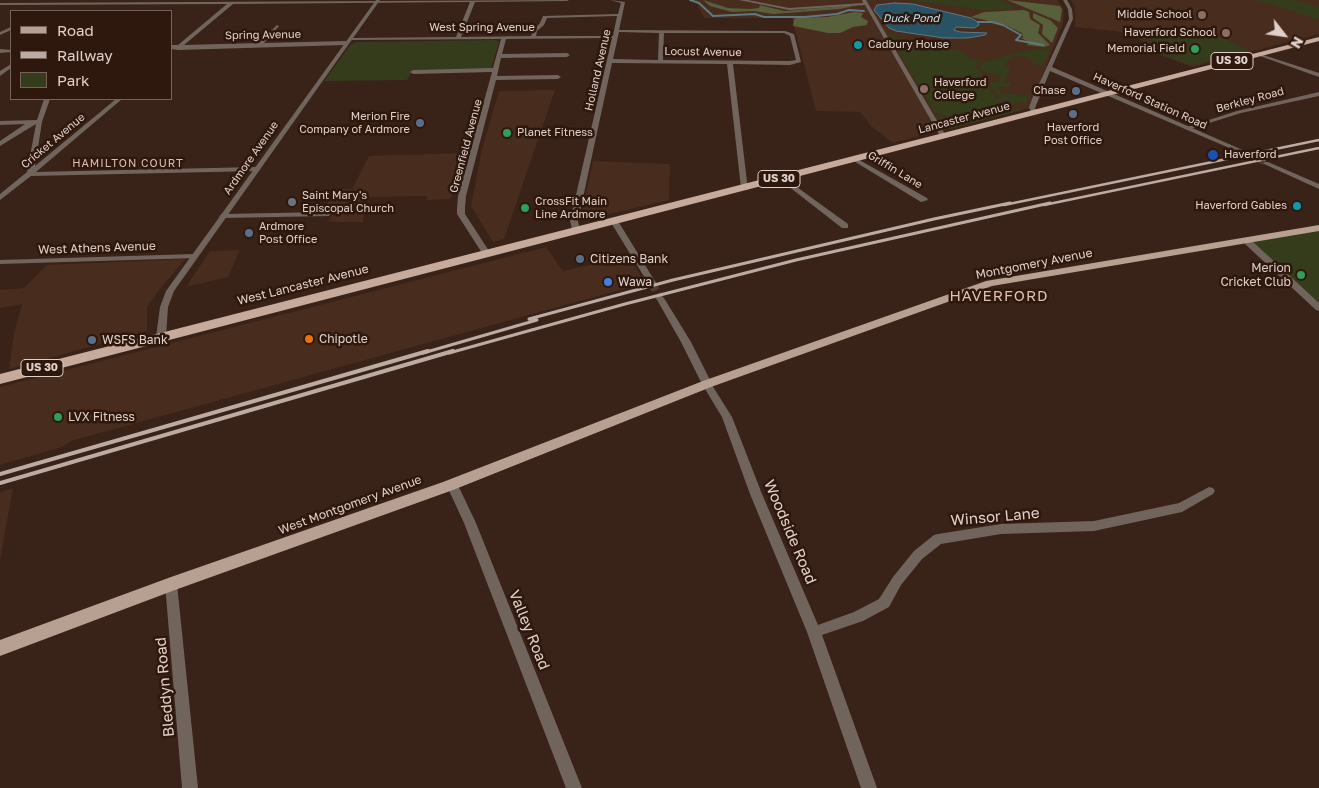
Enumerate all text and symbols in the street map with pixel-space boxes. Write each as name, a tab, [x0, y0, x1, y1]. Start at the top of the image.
place label: Middle School	[1117, 8, 1192, 22]
marker: Middle School	[1196, 9, 1208, 21]
legend	[10, 10, 172, 100]
north arrow	[1259, 10, 1309, 60]
water label: Duck Pond	[883, 12, 939, 26]
text: Road	[57, 21, 94, 39]
street label: West Spring Avenue	[429, 21, 535, 35]
place label: Haverford School	[1124, 26, 1216, 40]
marker: Haverford School	[1220, 27, 1232, 39]
street label: Spring Avenue	[225, 28, 301, 42]
street label: Holland Avenue	[582, 28, 614, 112]
text: N	[1287, 34, 1307, 52]
place label: Cadbury House	[868, 38, 949, 52]
marker: Cadbury House	[852, 39, 864, 51]
place label: Memorial Field	[1107, 42, 1185, 56]
marker: Memorial Field	[1189, 43, 1201, 55]
street label: Locust Avenue	[664, 45, 742, 59]
text: Railway	[57, 46, 113, 64]
road number: US 30	[1211, 52, 1253, 70]
street label: Haverford Station Road	[1091, 70, 1209, 132]
text: Park	[57, 71, 89, 89]
place label: Haverford College	[934, 76, 987, 102]
marker: Haverford College	[918, 83, 930, 95]
place label: Chase	[1033, 84, 1066, 98]
marker: Chase	[1070, 85, 1082, 97]
street label: Berkley Road	[1215, 85, 1285, 115]
street label: Greenfield Avenue	[447, 98, 485, 194]
street label: Lancaster Avenue	[917, 99, 1011, 137]
marker: Haverford Post Office	[1067, 108, 1079, 120]
place label: Merion Fire Company of Ardmore	[299, 110, 410, 136]
street label: Cricket Avenue	[18, 111, 88, 171]
marker: Merion Fire Company of Ardmore	[414, 117, 426, 129]
street label: Ardmore Avenue	[221, 119, 281, 197]
place label: Haverford Post Office	[1044, 121, 1102, 147]
place label: Planet Fitness	[517, 126, 593, 140]
marker: Planet Fitness	[501, 127, 513, 139]
marker: Haverford	[1206, 148, 1220, 162]
place label: Haverford	[1224, 148, 1277, 162]
street label: Griffin Lane	[865, 149, 925, 191]
district label: HAMILTON COURT	[70, 157, 186, 171]
road number: US 30	[758, 170, 800, 188]
place label: Saint Mary's Episcopal Church	[302, 189, 394, 215]
place label: CrossFit Main Line Ardmore	[535, 195, 607, 221]
marker: Saint Mary's Episcopal Church	[286, 196, 298, 208]
place label: Haverford Gables	[1195, 199, 1287, 213]
marker: Haverford Gables	[1291, 200, 1303, 212]
marker: CrossFit Main Line Ardmore	[519, 202, 531, 214]
place label: Ardmore Post Office	[259, 220, 317, 246]
marker: Ardmore Post Office	[243, 227, 255, 239]
street label: West Athens Avenue	[38, 239, 156, 257]
street label: Montgomery Avenue	[974, 246, 1094, 282]
place label: Citizens Bank	[590, 252, 668, 266]
marker: Citizens Bank	[574, 253, 586, 265]
place label: Merion Cricket Club	[1220, 261, 1291, 289]
street label: West Lancaster Avenue	[236, 262, 370, 308]
marker: Merion Cricket Club	[1295, 269, 1307, 281]
place label: Wawa	[618, 275, 652, 289]
marker: Wawa	[602, 276, 614, 288]
district label: HAVERFORD	[948, 287, 1050, 305]
place label: Chipotle	[319, 332, 368, 346]
place label: WSFS Bank	[102, 333, 168, 347]
marker: Chipotle	[303, 333, 315, 345]
marker: WSFS Bank	[86, 334, 98, 346]
road number: US 30	[21, 359, 63, 376]
place label: LVX Fitness	[68, 410, 135, 424]
marker: LVX Fitness	[52, 411, 64, 423]
street label: West Montgomery Avenue	[277, 472, 423, 538]
street label: Woodside Road	[760, 477, 820, 587]
street label: Winsor Lane	[950, 504, 1040, 530]
street label: Valley Road	[505, 588, 553, 672]
street label: Bleddyn Road	[152, 636, 178, 738]

